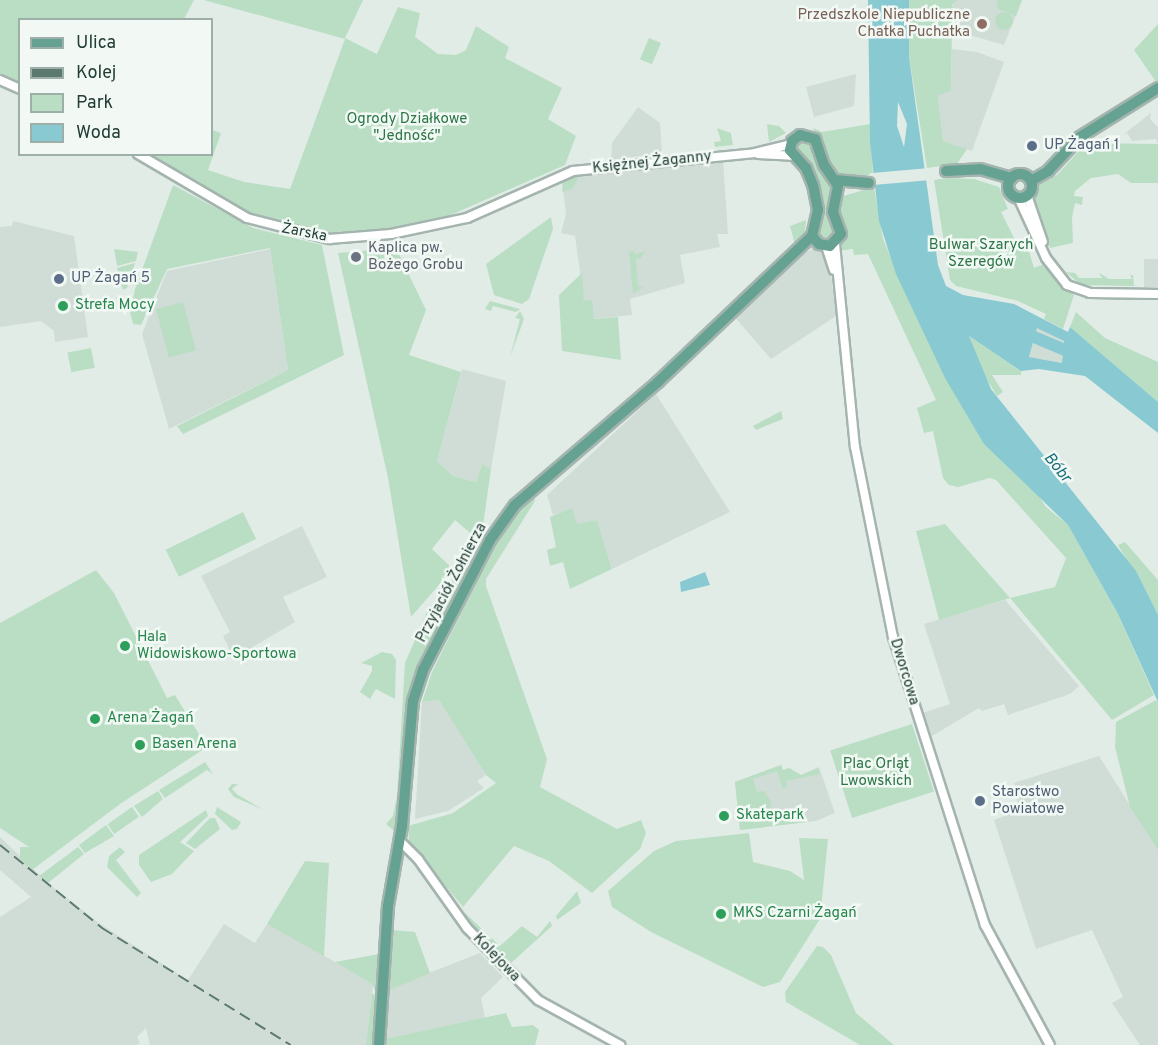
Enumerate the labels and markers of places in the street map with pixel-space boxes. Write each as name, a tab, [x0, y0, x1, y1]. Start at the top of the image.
place label: Przedszkole Niepubliczne Chatka Puchatka	[797, 6, 970, 41]
marker: Przedszkole Niepubliczne Chatka Puchatka	[975, 17, 989, 31]
place label: UP Żagań 1	[1044, 137, 1119, 155]
marker: UP Żagań 1	[1025, 139, 1039, 153]
place label: Kaplica pw. Bożego Grobu	[368, 239, 463, 274]
marker: Kaplica pw. Bożego Grobu	[349, 250, 363, 264]
place label: UP Żagań 5	[71, 270, 150, 288]
marker: UP Żagań 5	[52, 272, 66, 286]
place label: Strefa Mocy	[75, 297, 155, 315]
marker: Strefa Mocy	[56, 299, 70, 313]
place label: Hala Widowiskowo-Sportowa	[137, 628, 296, 663]
marker: Hala Widowiskowo-Sportowa	[118, 639, 132, 653]
place label: Arena Żagań	[107, 710, 194, 728]
marker: Arena Żagań	[88, 712, 102, 726]
place label: Basen Arena	[152, 736, 237, 754]
marker: Basen Arena	[133, 738, 147, 752]
place label: Starostwo Powiatowe	[992, 783, 1064, 818]
marker: Starostwo Powiatowe	[973, 794, 987, 808]
place label: Skatepark	[736, 807, 804, 825]
marker: Skatepark	[717, 809, 731, 823]
place label: MKS Czarni Żagań	[733, 905, 857, 923]
marker: MKS Czarni Żagań	[714, 907, 728, 921]

